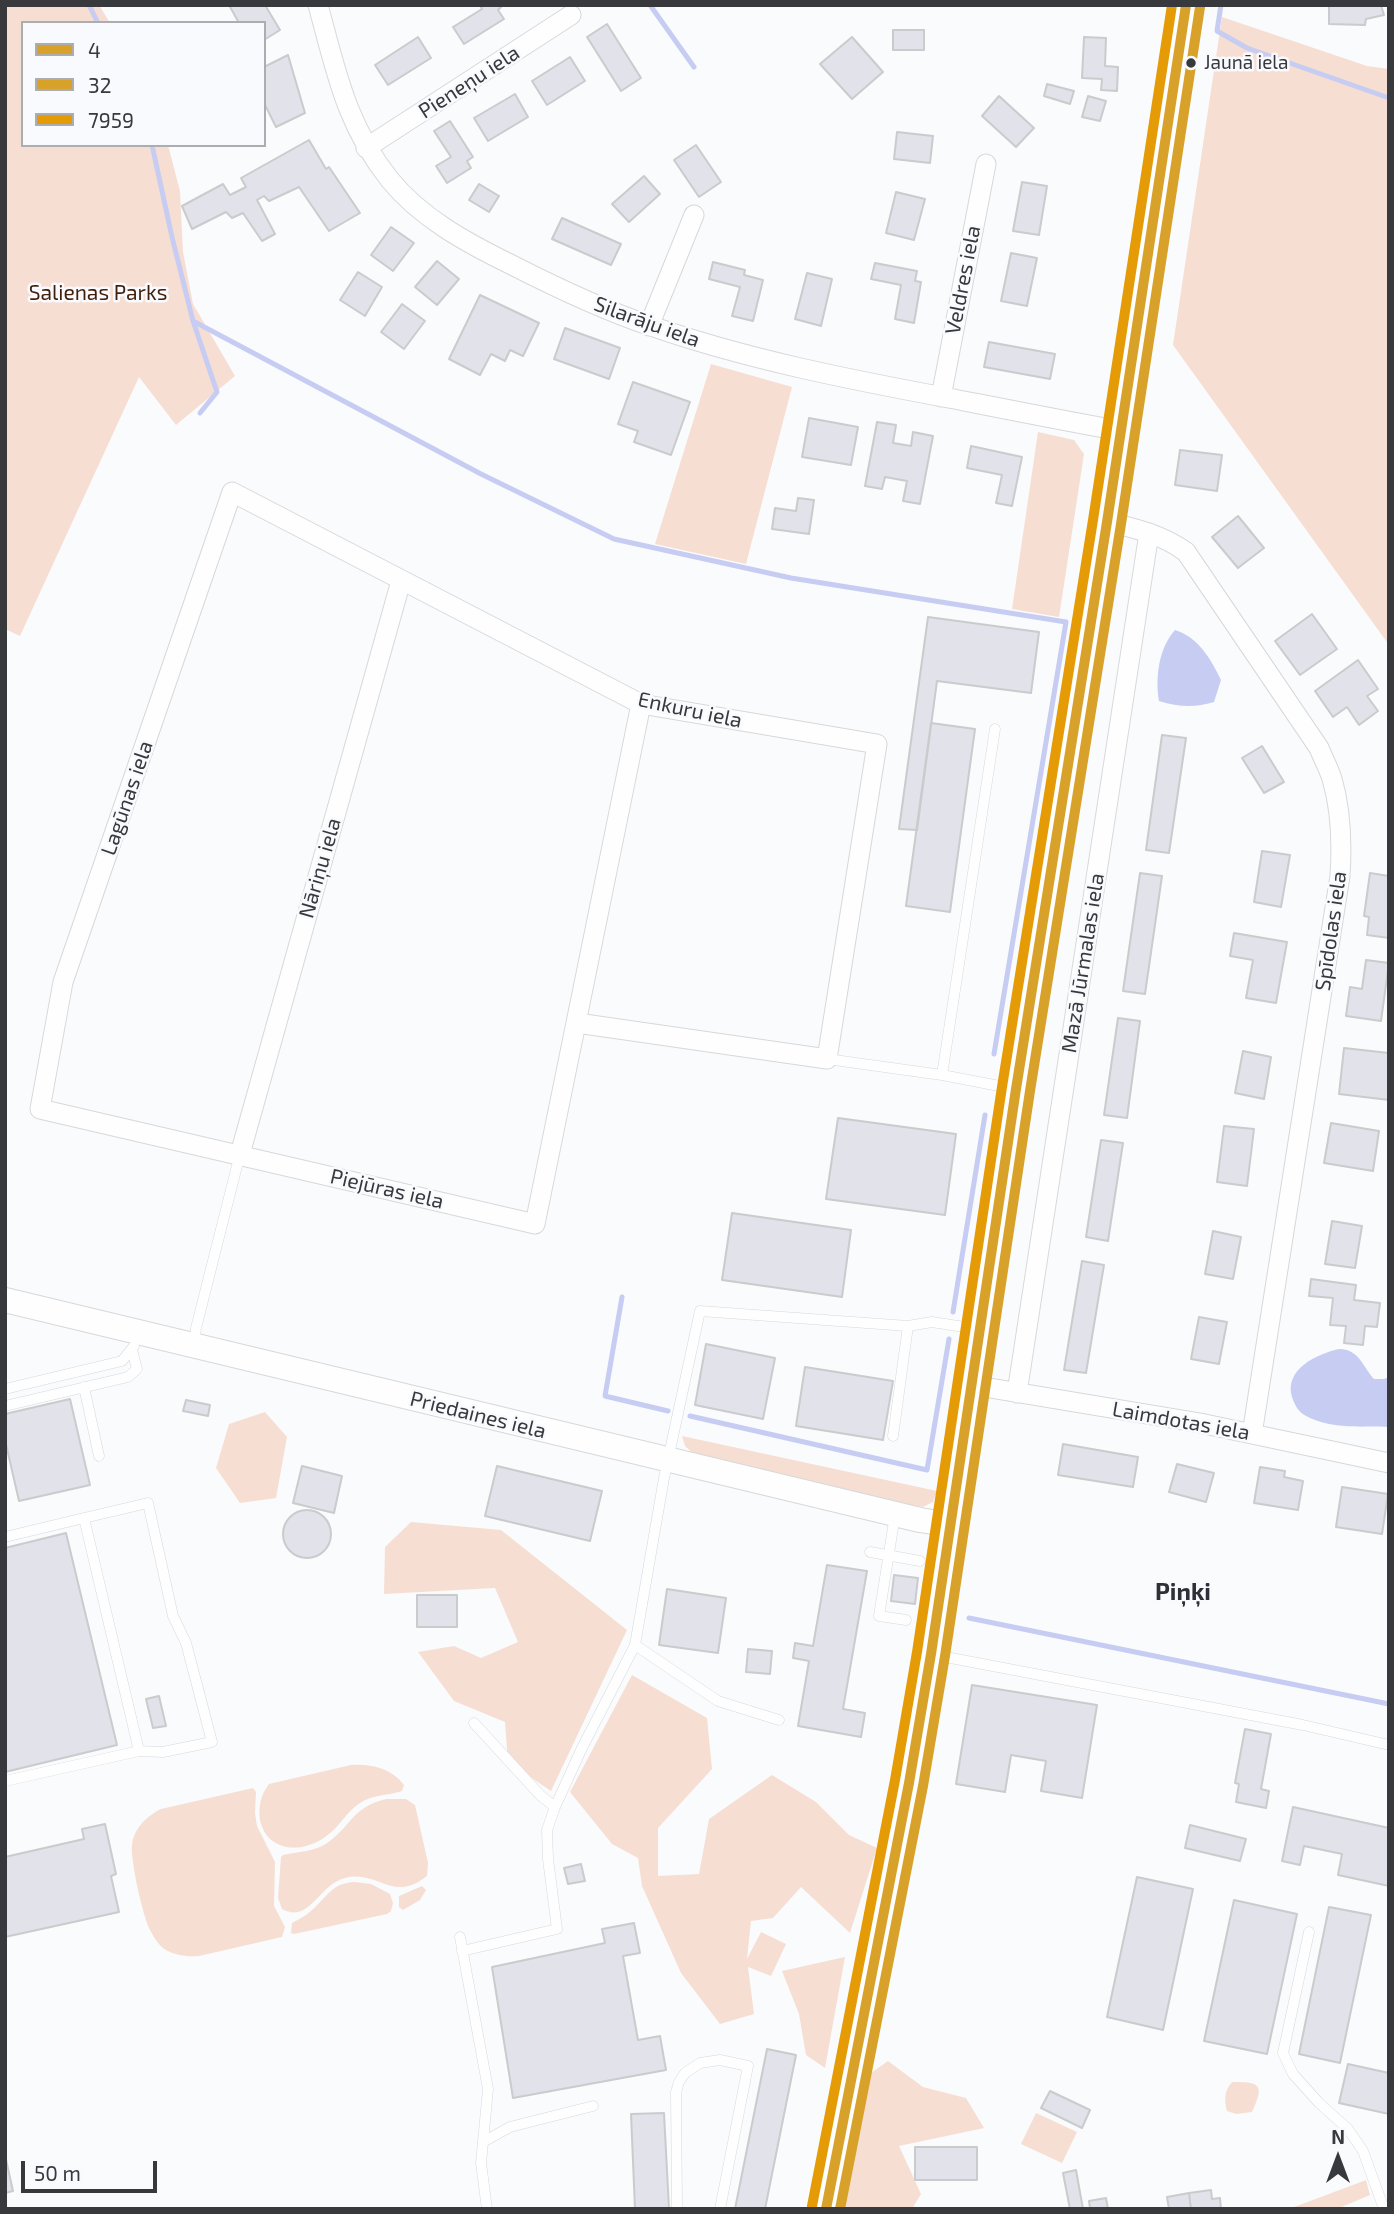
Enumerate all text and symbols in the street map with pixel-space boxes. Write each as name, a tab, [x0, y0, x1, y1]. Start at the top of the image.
legend	[21, 21, 266, 147]
text: 4	[88, 37, 101, 62]
street label: Pieneņu iela	[414, 40, 524, 124]
place label: Jaunā iela	[1204, 52, 1288, 74]
marker: Jaunā iela	[1184, 56, 1198, 70]
text: 32	[88, 72, 111, 97]
text: 7959	[88, 107, 134, 132]
street label: Veldres iela	[940, 223, 986, 337]
park label: Salienas Parks	[29, 280, 167, 306]
street label: Silarāju iela	[591, 291, 703, 353]
street label: Enkuru iela	[636, 687, 744, 733]
street label: Lagūnas iela	[96, 737, 158, 859]
street label: Nāriņu iela	[294, 815, 346, 921]
street label: Spīdolas iela	[1310, 870, 1352, 992]
street label: Mazā Jūrmalas iela	[1056, 871, 1110, 1055]
street label: Piejūras iela	[328, 1164, 446, 1214]
street label: Priedaines iela	[407, 1386, 549, 1444]
street label: Laimdotas iela	[1110, 1397, 1252, 1445]
district label: Piņķi	[1155, 1578, 1211, 1606]
north arrow	[1303, 2123, 1373, 2193]
text: N	[1331, 2125, 1345, 2148]
scale bar	[24, 2148, 161, 2192]
text: 50 m	[34, 2160, 81, 2185]

